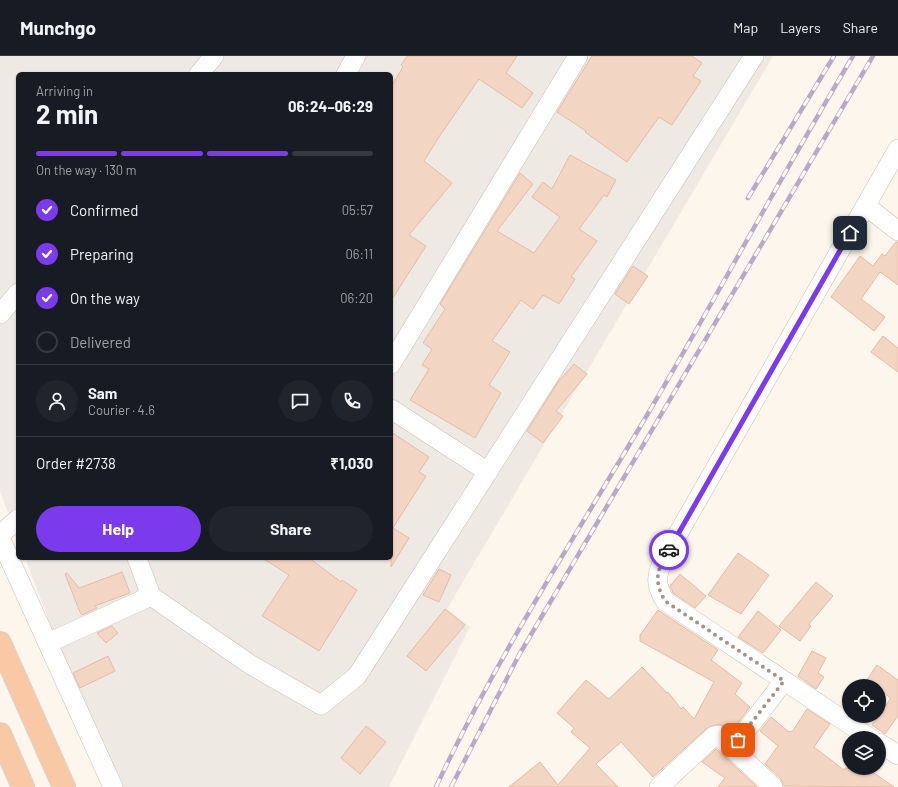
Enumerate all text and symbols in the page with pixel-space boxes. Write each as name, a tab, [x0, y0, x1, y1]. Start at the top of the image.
text: Munchgo	[20, 16, 96, 39]
text: Map	[733, 19, 758, 36]
text: Layers	[780, 19, 821, 36]
text: Share	[843, 19, 878, 36]
text: Arriving in	[36, 83, 93, 99]
text: 06:24–06:29	[288, 97, 373, 115]
text: 2 min	[36, 98, 98, 129]
text: On the way · 130 m	[36, 162, 137, 178]
icon: check	[36, 199, 58, 221]
text: Confirmed	[70, 201, 138, 219]
text: 05:57	[342, 202, 373, 218]
pin	[833, 216, 867, 250]
icon: home	[839, 222, 861, 244]
icon: check	[36, 243, 58, 265]
text: Preparing	[70, 245, 134, 263]
text: 06:11	[345, 246, 373, 262]
icon: check	[36, 287, 58, 309]
text: On the way	[70, 289, 140, 307]
text: 06:20	[340, 290, 373, 306]
text: Delivered	[70, 333, 131, 351]
button: person	[36, 380, 78, 422]
button: chat	[279, 380, 321, 422]
button: phone	[331, 380, 373, 422]
text: Sam	[88, 384, 117, 402]
text: Courier · 4.6	[88, 402, 155, 418]
text: Order #2738	[36, 454, 116, 472]
text: ₹1,030	[330, 454, 373, 472]
button: Help	[36, 506, 201, 552]
button: Share	[209, 506, 373, 552]
courier	[649, 530, 689, 570]
icon: car	[658, 539, 680, 561]
map controls	[842, 679, 886, 775]
button: locate	[842, 679, 886, 723]
pin	[721, 723, 755, 757]
icon: bag	[727, 729, 749, 751]
button: layers	[842, 731, 886, 775]

